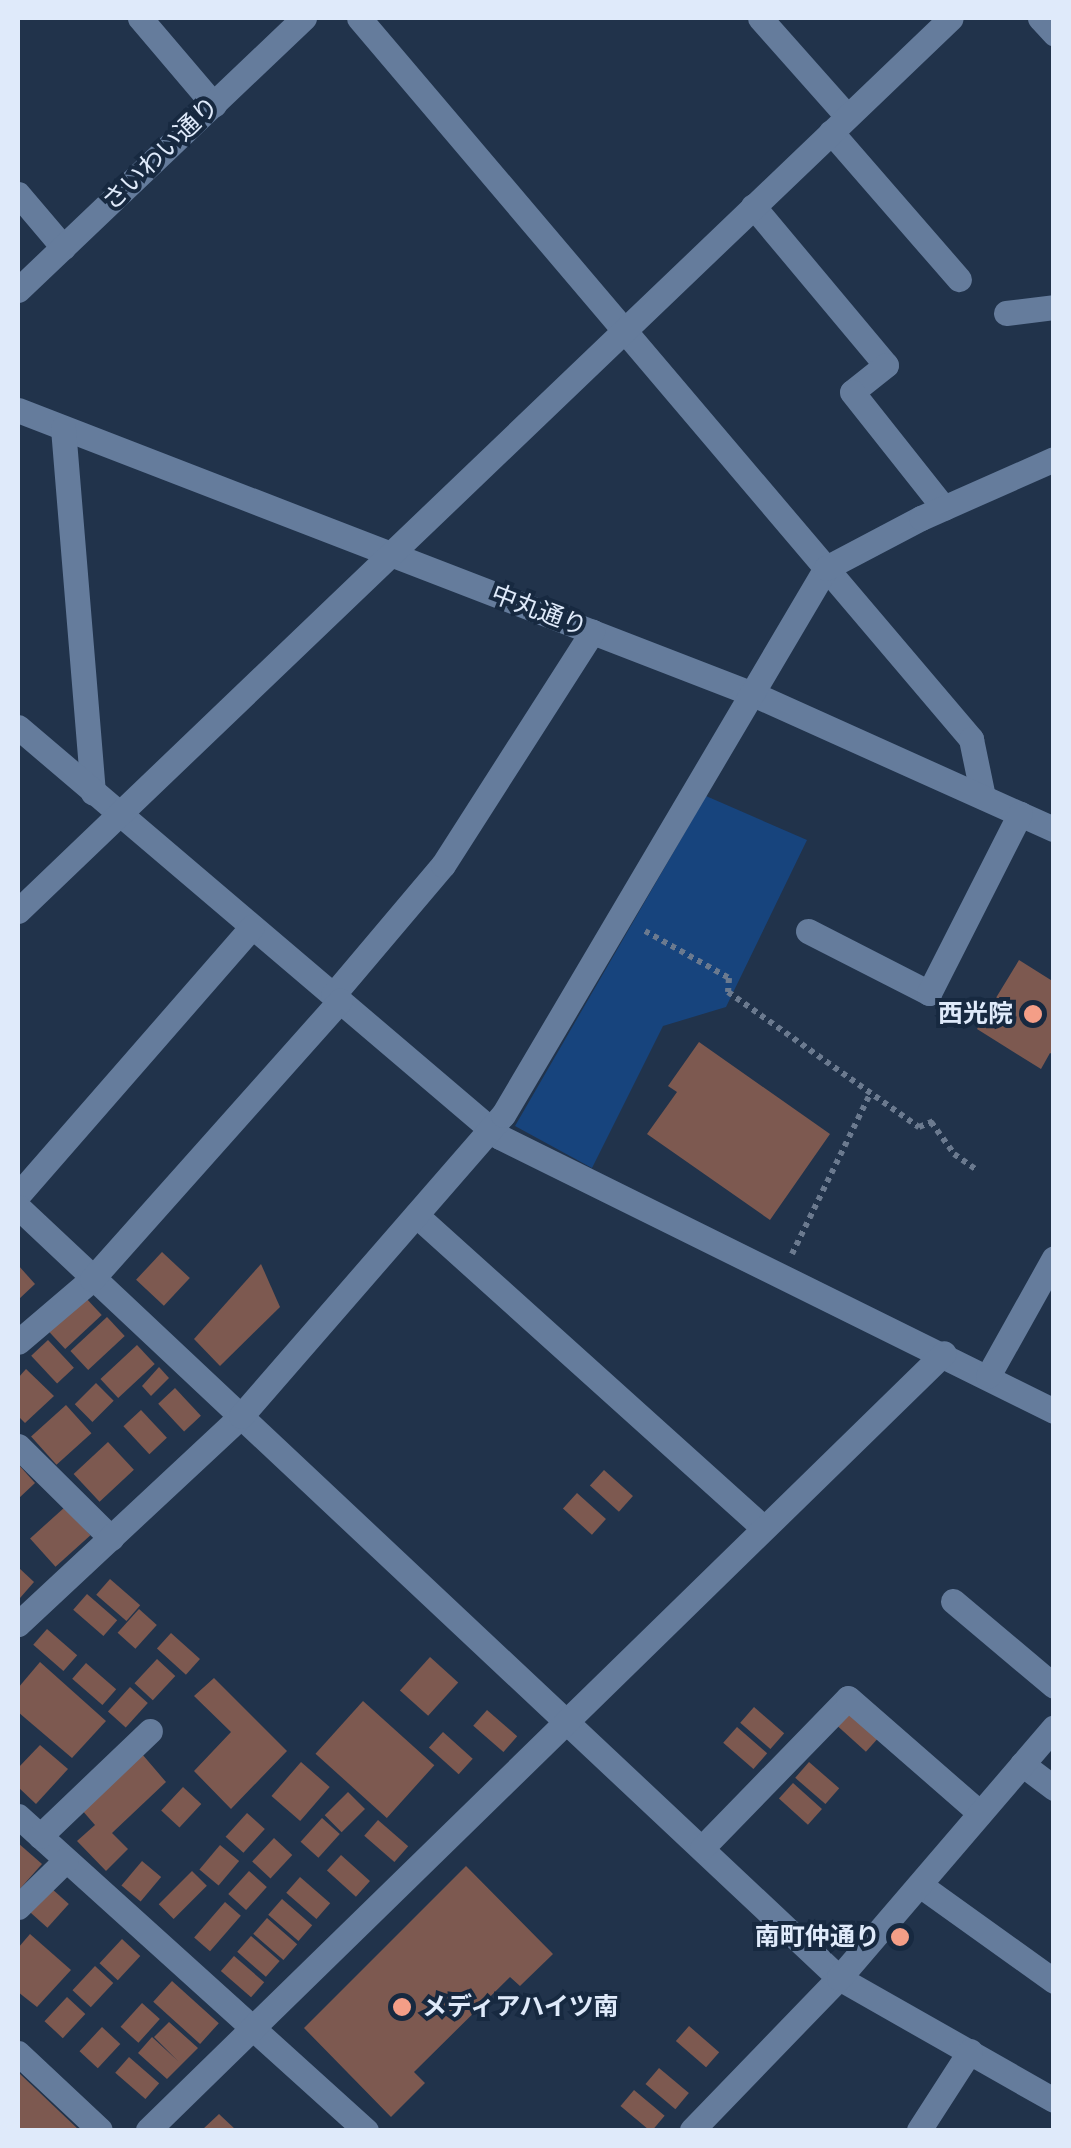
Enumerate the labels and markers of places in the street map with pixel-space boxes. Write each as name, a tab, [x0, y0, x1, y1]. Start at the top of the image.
place label: 西光院	[938, 999, 1013, 1029]
marker: 西光院	[1022, 1003, 1044, 1025]
place label: 南町仲通り	[755, 1922, 880, 1952]
marker: 南町仲通り	[889, 1926, 911, 1948]
place label: メディアハイツ南	[422, 1992, 622, 2022]
marker: メディアハイツ南	[391, 1996, 413, 2018]

